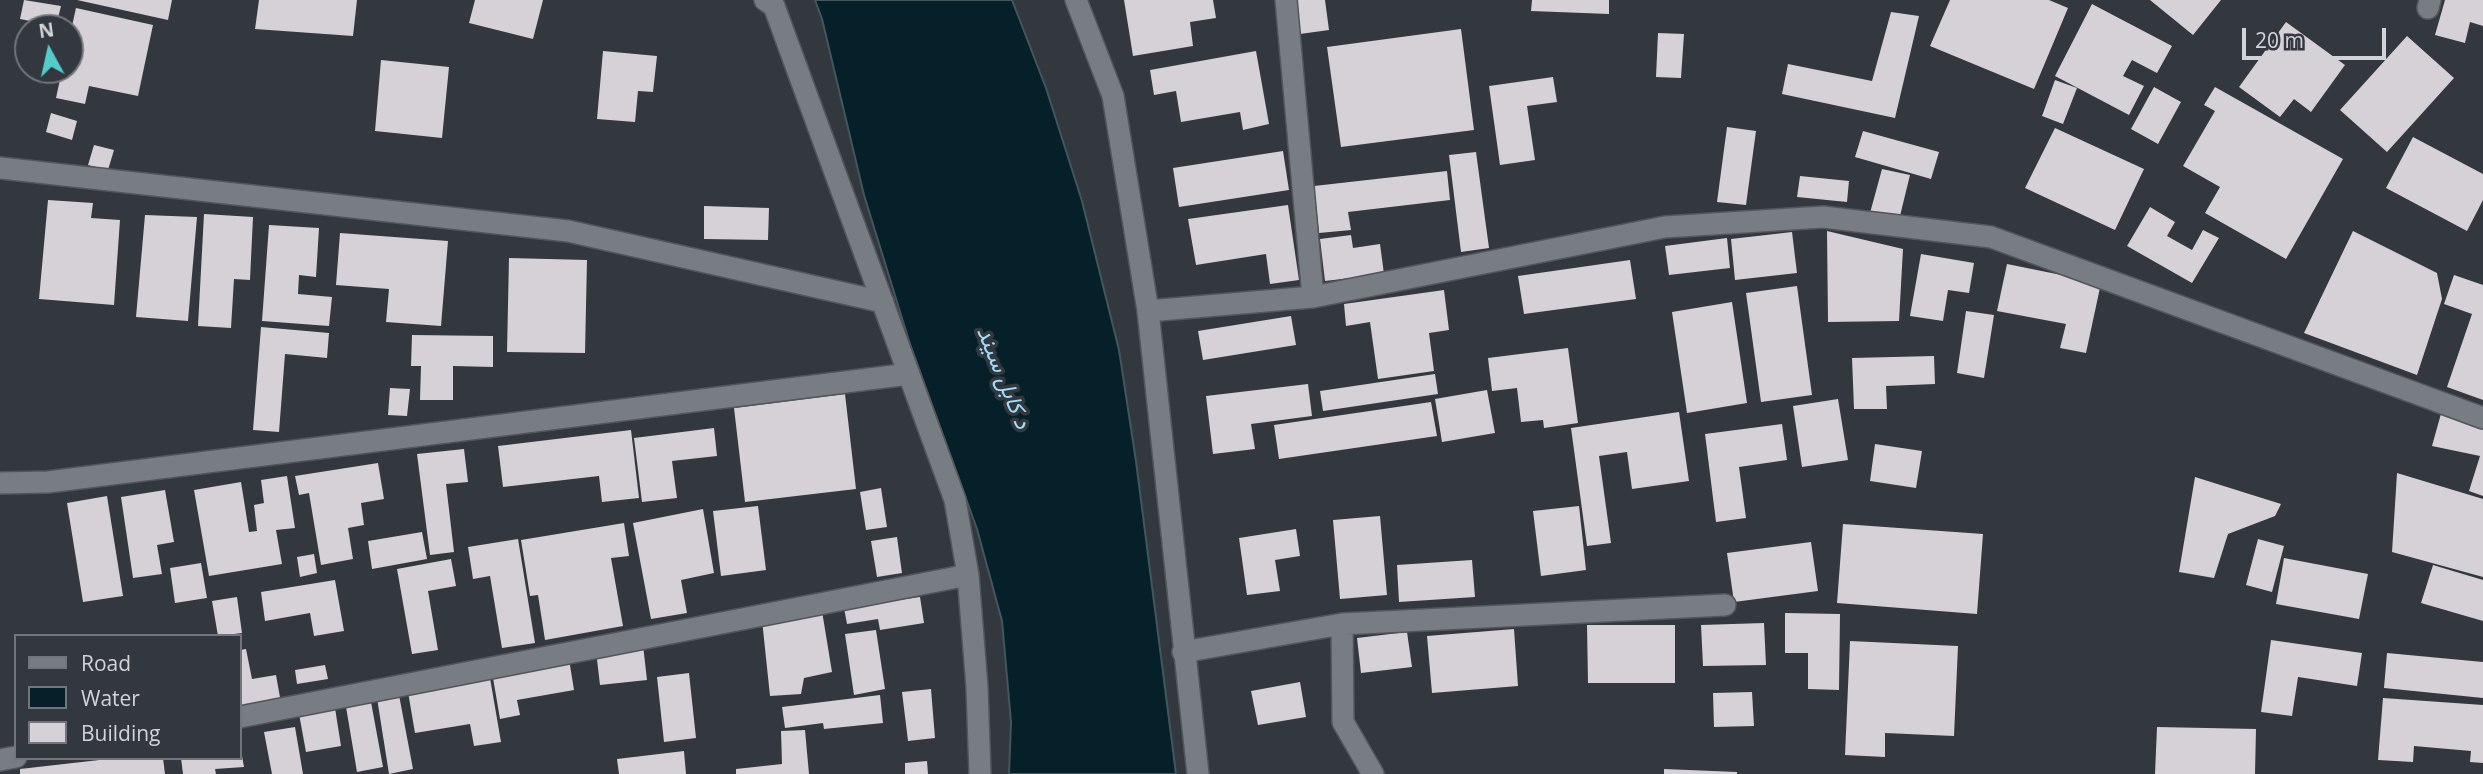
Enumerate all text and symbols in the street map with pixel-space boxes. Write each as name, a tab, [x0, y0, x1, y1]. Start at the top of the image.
north arrow	[14, 14, 84, 84]
scale bar	[2245, 14, 2388, 58]
text: N	[37, 16, 56, 44]
text: 20 m	[2255, 26, 2304, 54]
water label: د کابل سيند	[970, 323, 1036, 433]
legend	[14, 634, 242, 760]
text: Road	[81, 649, 131, 677]
text: Water	[81, 684, 140, 712]
text: Building	[81, 719, 160, 747]

